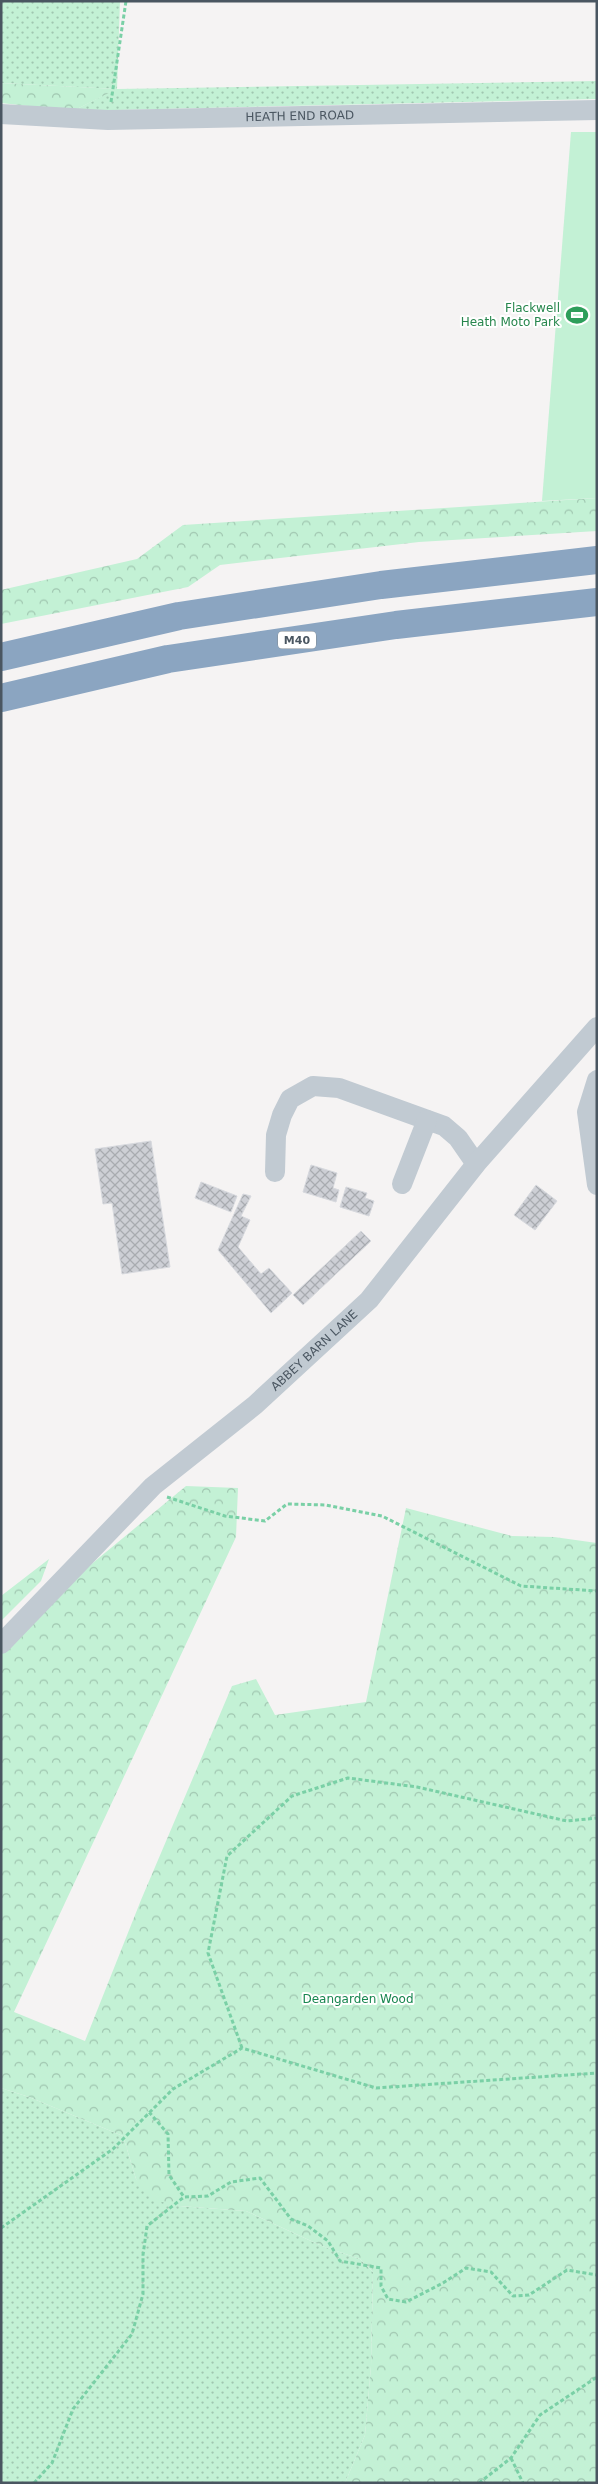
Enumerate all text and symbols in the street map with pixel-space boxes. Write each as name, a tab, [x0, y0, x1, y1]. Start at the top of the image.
street label: HEATH END ROAD	[245, 108, 354, 124]
place label: Flackwell Heath Moto Park	[461, 301, 560, 329]
sports icon: Flackwell Heath Moto Park	[564, 302, 590, 328]
road number: M40	[278, 632, 316, 648]
street label: ABBEY BARN LANE	[268, 1307, 360, 1394]
park label: Deangarden Wood	[302, 1992, 414, 2006]

